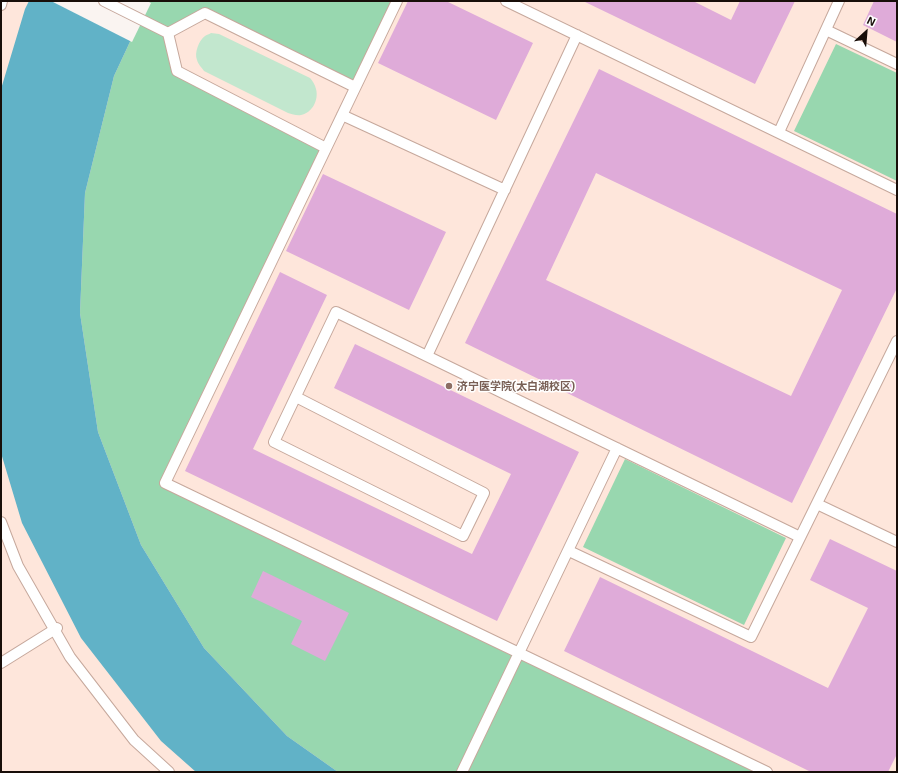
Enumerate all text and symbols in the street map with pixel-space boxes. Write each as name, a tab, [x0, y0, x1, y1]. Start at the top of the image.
north arrow	[846, 12, 886, 52]
text: N	[865, 13, 878, 28]
place label: 济宁医学院(太白湖校区)	[457, 379, 575, 393]
marker: 济宁医学院(太白湖校区)	[444, 381, 454, 391]

